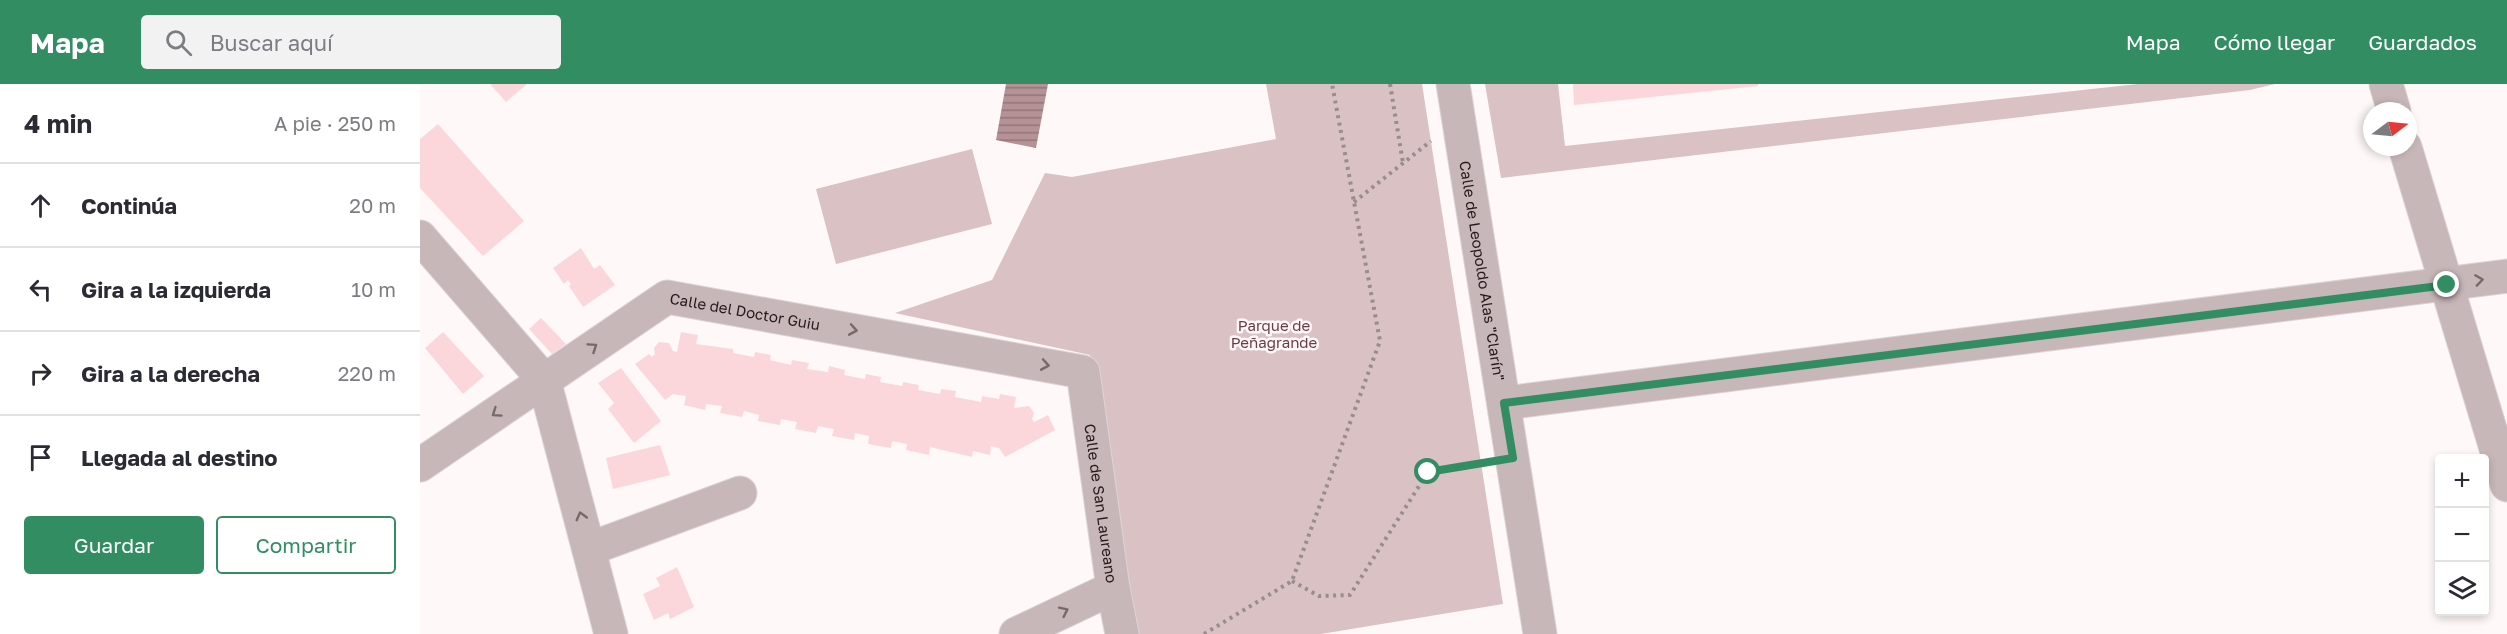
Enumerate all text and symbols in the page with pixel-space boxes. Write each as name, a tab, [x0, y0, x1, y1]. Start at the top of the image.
search box	[141, 15, 561, 69]
text: Mapa	[30, 26, 105, 59]
icon: search	[162, 26, 195, 59]
text: Buscar aquí	[210, 29, 333, 56]
text: Mapa	[2126, 29, 2181, 55]
text: Cómo llegar	[2214, 29, 2335, 55]
text: Guardados	[2368, 29, 2477, 55]
north arrow	[2363, 102, 2417, 156]
text: 4 min	[24, 108, 92, 139]
text: A pie · 250 m	[274, 111, 396, 135]
street label: Calle de Leopoldo Alas "Clarín"	[1456, 159, 1509, 382]
icon: ahead	[24, 189, 57, 222]
text: Continúa	[81, 192, 177, 219]
text: 20 m	[349, 193, 396, 217]
route end	[2433, 271, 2459, 297]
icon: left	[24, 273, 57, 306]
one-way arrow	[2475, 275, 2484, 287]
text: Gira a la izquierda	[81, 276, 271, 303]
text: 10 m	[351, 277, 396, 301]
street label: Calle del Doctor Guiu	[668, 289, 822, 333]
park label: Parque de Peñagrande	[1231, 316, 1318, 351]
one-way arrow	[848, 324, 858, 336]
one-way arrow	[586, 343, 597, 354]
icon: right	[24, 357, 57, 390]
one-way arrow	[1040, 358, 1050, 371]
text: Gira a la derecha	[81, 360, 260, 387]
text: 220 m	[338, 361, 396, 385]
one-way arrow	[492, 406, 503, 417]
street label: Calle de San Laureano	[1081, 422, 1121, 584]
icon: arrive	[24, 441, 57, 474]
text: Llegada al destino	[81, 444, 278, 471]
map controls	[2435, 454, 2489, 616]
button: +	[2435, 454, 2489, 508]
route start	[1414, 458, 1440, 484]
button: −	[2435, 508, 2489, 562]
one-way arrow	[575, 512, 588, 522]
button: Guardar	[24, 516, 204, 574]
button: Compartir	[216, 516, 396, 574]
button: layers	[2435, 562, 2489, 616]
one-way arrow	[1058, 606, 1069, 618]

